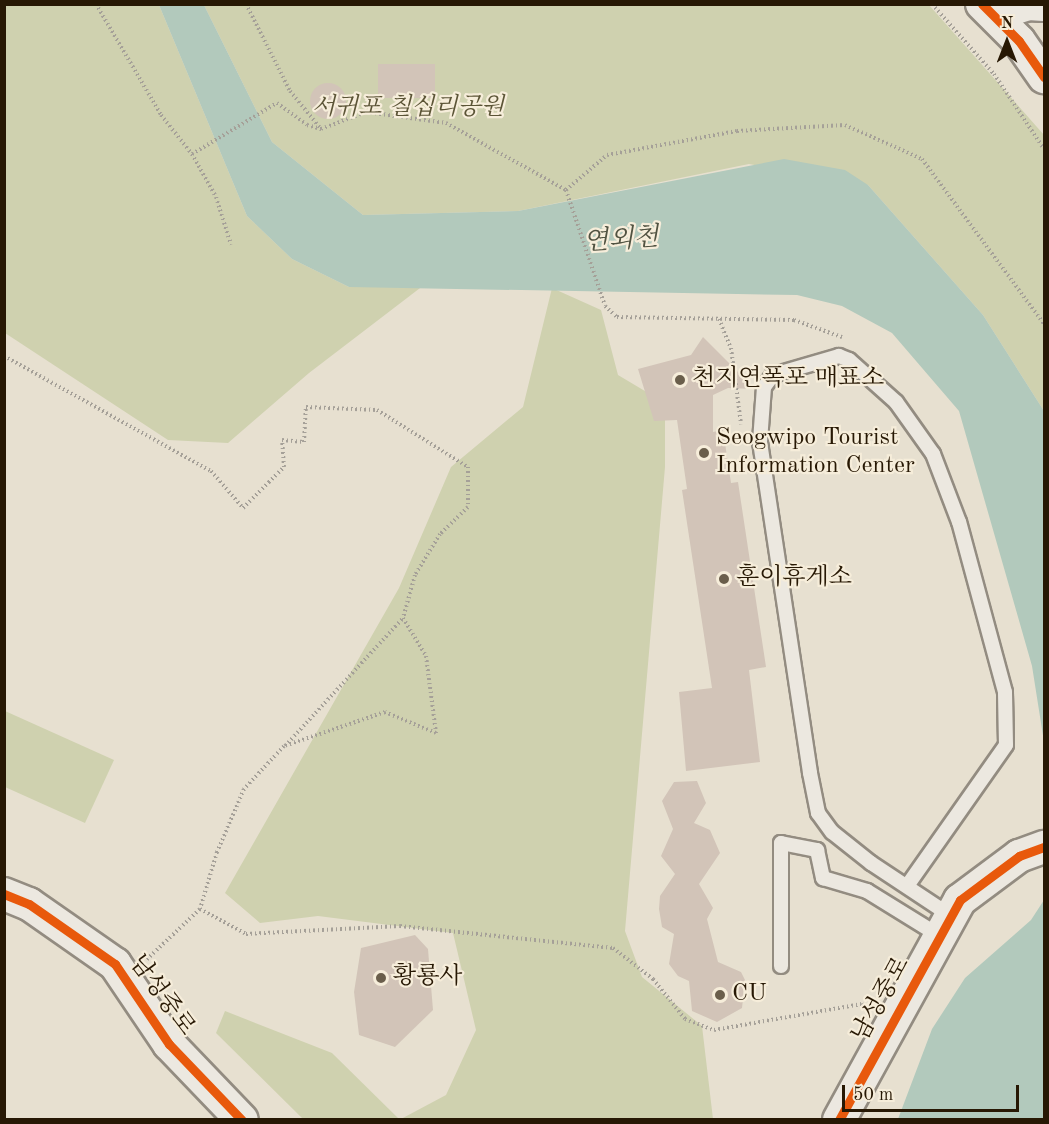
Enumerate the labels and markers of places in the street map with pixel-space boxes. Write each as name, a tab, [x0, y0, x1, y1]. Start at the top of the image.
place label: 천지연폭포 매표소	[692, 366, 884, 394]
marker: 천지연폭포 매표소	[673, 373, 687, 387]
place label: Seogwipo Tourist Information Center	[716, 425, 915, 481]
marker: Seogwipo Tourist Information Center	[697, 446, 711, 460]
place label: 훈이휴게소	[736, 565, 852, 593]
marker: 훈이휴게소	[717, 572, 731, 586]
place label: 황룡사	[393, 964, 463, 992]
marker: 황룡사	[374, 971, 388, 985]
place label: CU	[732, 981, 767, 1009]
marker: CU	[713, 988, 727, 1002]

